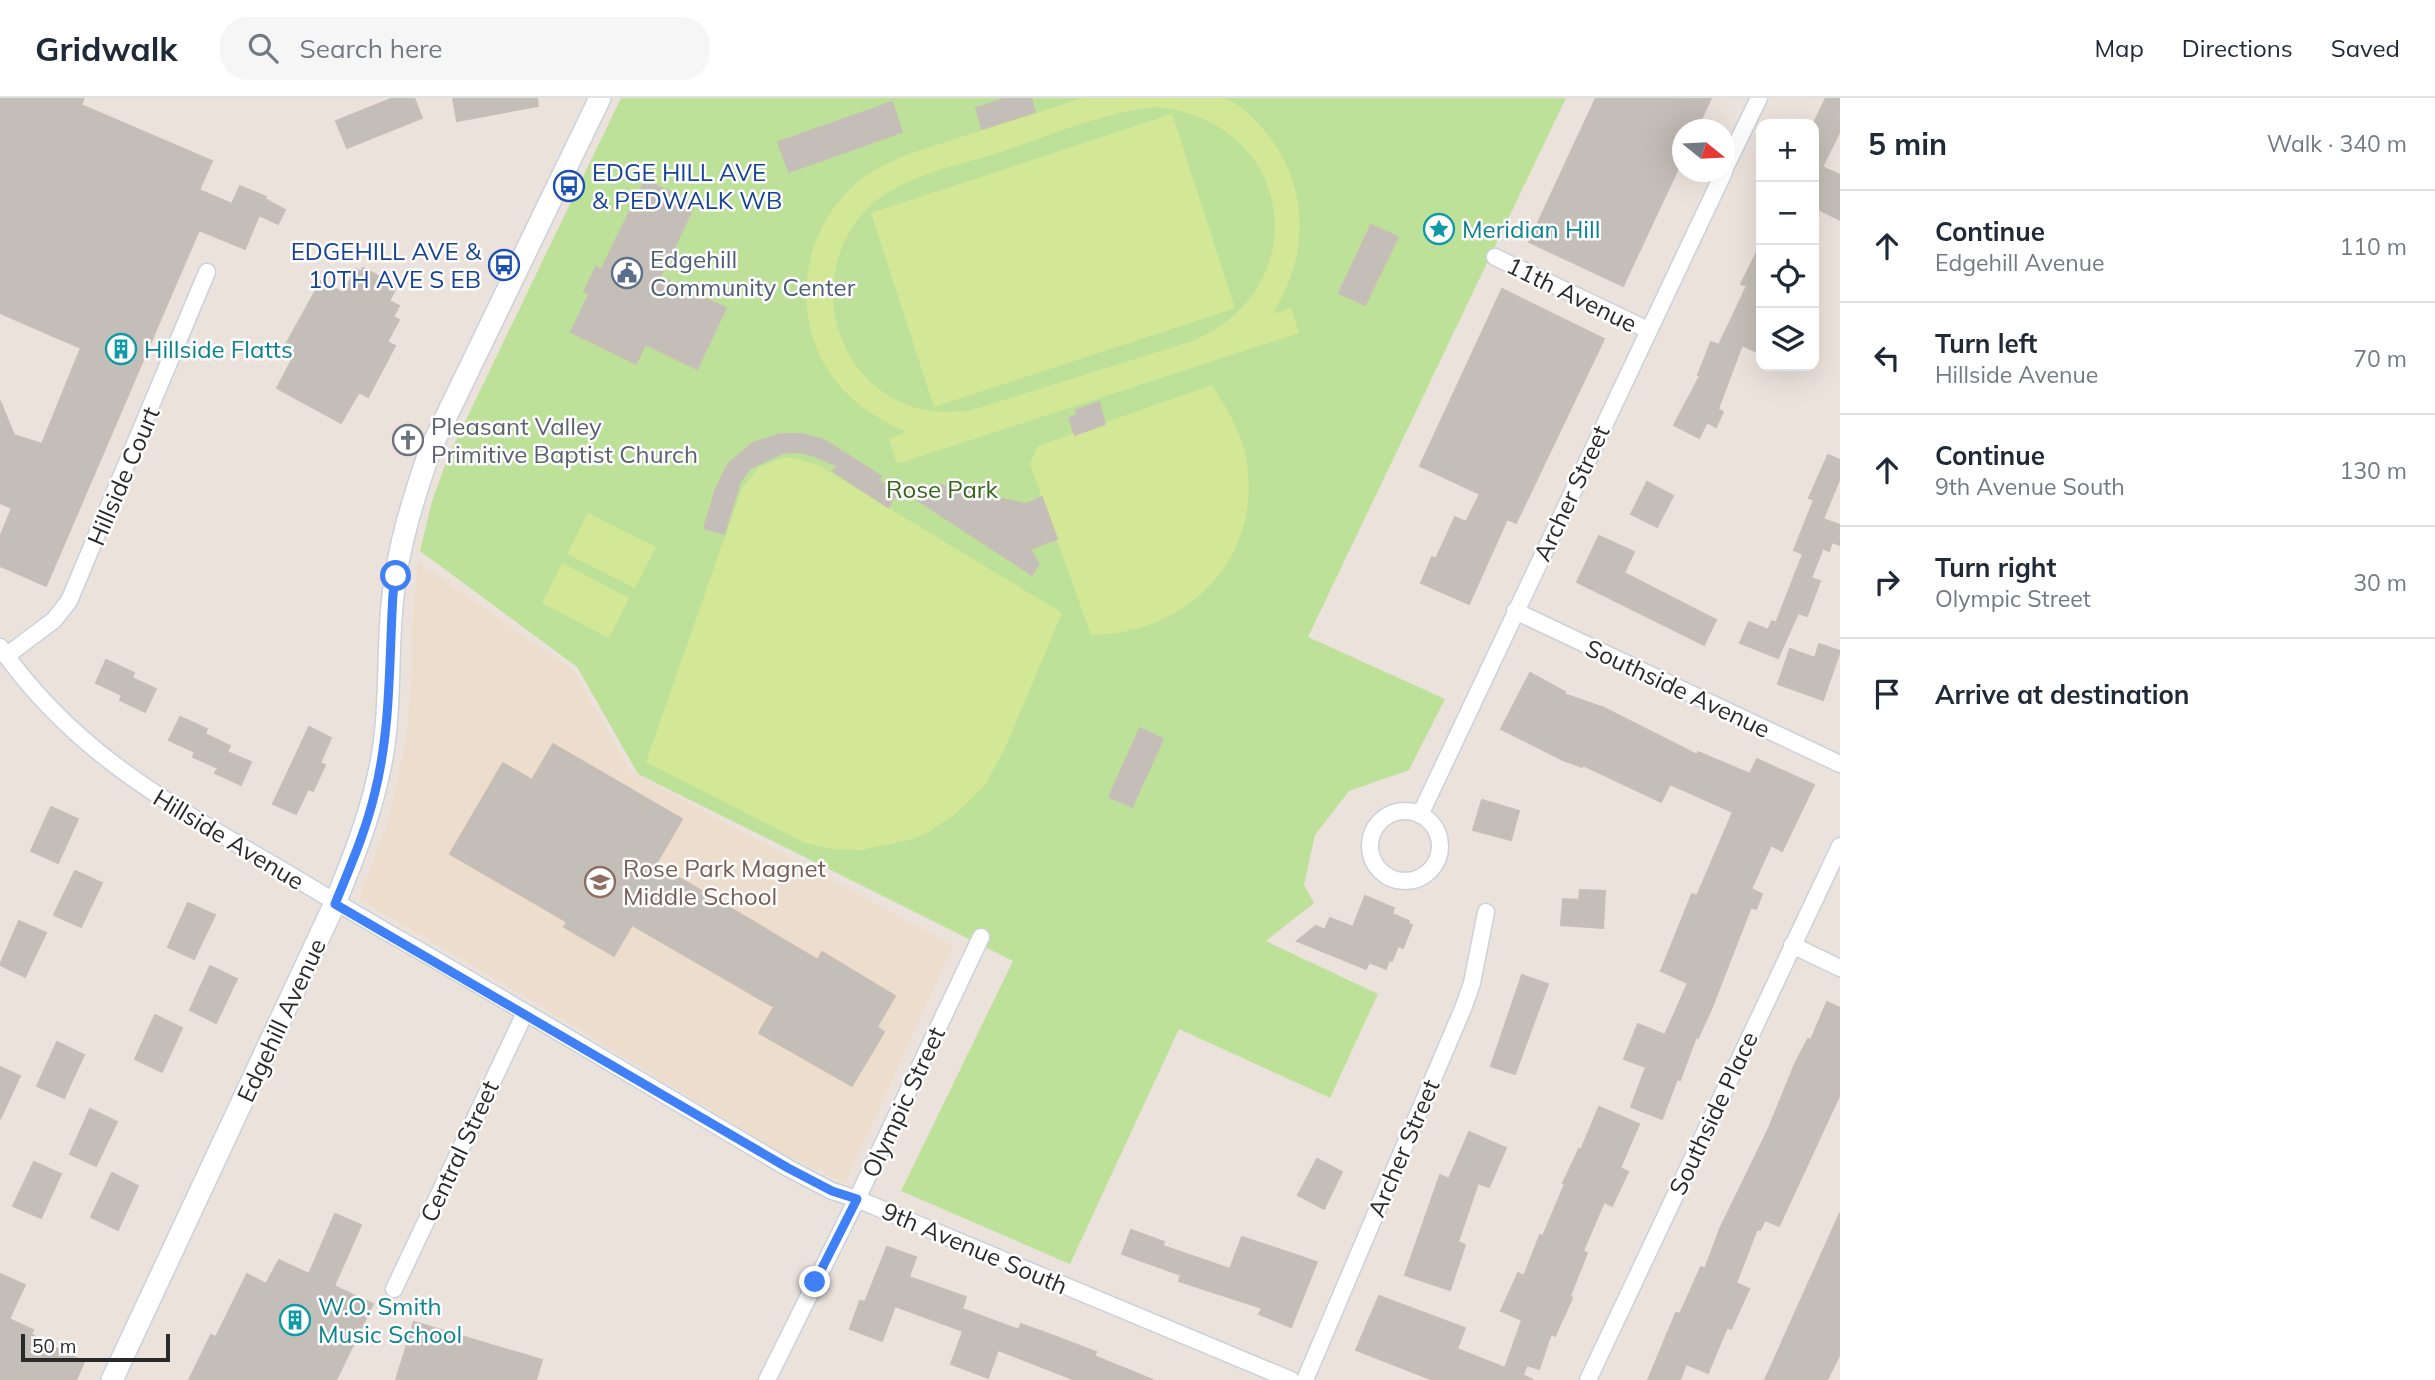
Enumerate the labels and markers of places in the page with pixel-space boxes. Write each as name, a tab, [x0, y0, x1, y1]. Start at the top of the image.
place label: EDGE HILL AVE & PEDWALK WB	[592, 157, 782, 215]
bus stop icon: EDGE HILL AVE & PEDWALK WB	[552, 169, 586, 203]
place icon: Meridian Hill	[1422, 212, 1456, 246]
place label: Meridian Hill	[1462, 214, 1600, 244]
place label: EDGEHILL AVE & 10TH AVE S EB	[291, 236, 482, 294]
place label: Edgehill Community Center	[650, 244, 856, 302]
bus stop icon: EDGEHILL AVE & 10TH AVE S EB	[487, 248, 521, 282]
public building icon: Edgehill Community Center	[610, 256, 644, 290]
building icon: Hillside Flatts	[104, 332, 138, 366]
place label: Hillside Flatts	[144, 334, 293, 364]
place label: Pleasant Valley Primitive Baptist Church	[431, 411, 698, 469]
church icon: Pleasant Valley Primitive Baptist Church	[391, 423, 425, 457]
place label: Rose Park Magnet Middle School	[623, 853, 826, 911]
school or university icon: Rose Park Magnet Middle School	[583, 865, 617, 899]
place label: W.O. Smith Music School	[318, 1291, 462, 1349]
building icon: W.O. Smith Music School	[278, 1303, 312, 1337]

